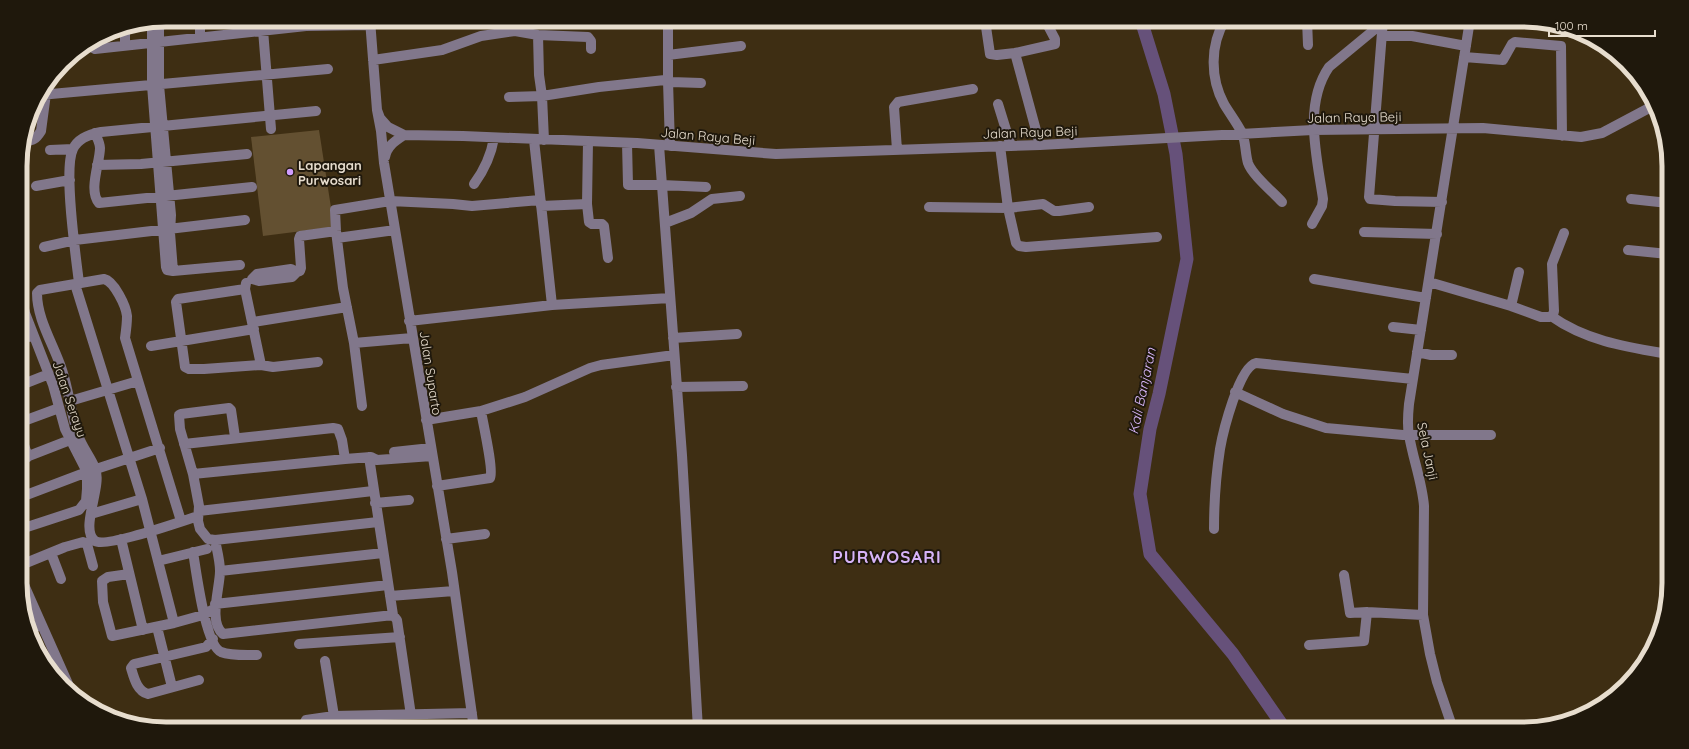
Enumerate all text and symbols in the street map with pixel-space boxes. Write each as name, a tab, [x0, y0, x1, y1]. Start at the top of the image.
scale bar	[1549, 12, 1655, 38]
text: 100 m	[1555, 18, 1588, 33]
street label: Jalan Raya Beji	[1306, 108, 1402, 126]
street label: Jalan Raya Beji	[982, 122, 1078, 142]
street label: Jalan Raya Beji	[660, 124, 756, 148]
place label: Lapangan Purwosari	[298, 157, 362, 188]
marker: Lapangan Purwosari	[285, 167, 295, 177]
street label: Jalan Suparto	[416, 330, 446, 416]
water label: Kali Banjaran	[1124, 345, 1160, 436]
street label: Jalan Serayu	[50, 359, 90, 439]
street label: Sela Janji	[1414, 421, 1442, 481]
district label: PURWOSARI	[832, 546, 942, 567]

